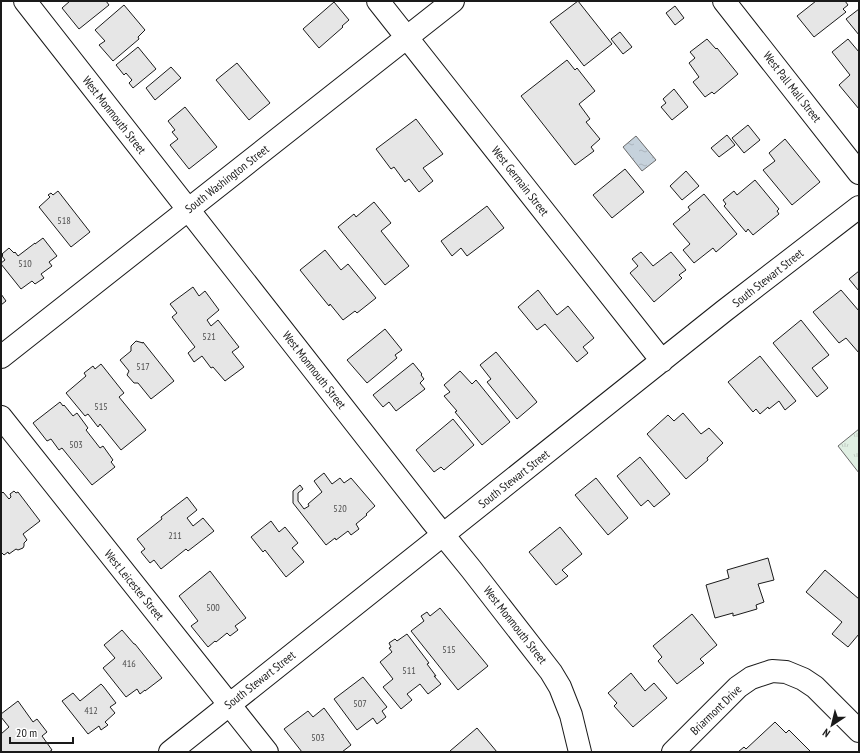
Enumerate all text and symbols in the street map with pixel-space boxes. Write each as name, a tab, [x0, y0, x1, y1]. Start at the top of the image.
street label: West Pall Mall Street	[760, 48, 825, 126]
street label: West Monmouth Street	[79, 73, 150, 157]
street label: South Washington Street	[182, 141, 272, 216]
street label: West Germain Street	[488, 143, 553, 219]
house number: 518	[57, 214, 71, 227]
street label: South Stewart Street	[729, 245, 807, 310]
house number: 510	[18, 257, 32, 270]
street label: West Monmouth Street	[279, 328, 350, 412]
house number: 521	[202, 330, 216, 343]
house number: 517	[136, 360, 150, 373]
house number: 515	[94, 400, 108, 413]
house number: 503	[69, 438, 83, 451]
street label: South Stewart Street	[475, 446, 553, 511]
house number: 520	[333, 502, 347, 515]
house number: 211	[168, 529, 182, 542]
street label: West Leicester Street	[101, 546, 168, 624]
street label: West Monmouth Street	[480, 583, 551, 667]
house number: 500	[206, 601, 220, 614]
house number: 515	[442, 643, 456, 656]
street label: South Stewart Street	[221, 647, 299, 712]
house number: 416	[122, 657, 136, 670]
house number: 511	[402, 664, 416, 677]
street label: Briarmont Drive	[687, 681, 744, 738]
house number: 507	[353, 697, 367, 710]
house number: 412	[84, 704, 98, 717]
north arrow	[812, 705, 852, 745]
scale bar	[10, 719, 73, 745]
text: 20 m	[16, 725, 37, 740]
text: N	[820, 726, 833, 741]
house number: 503	[311, 731, 325, 744]

